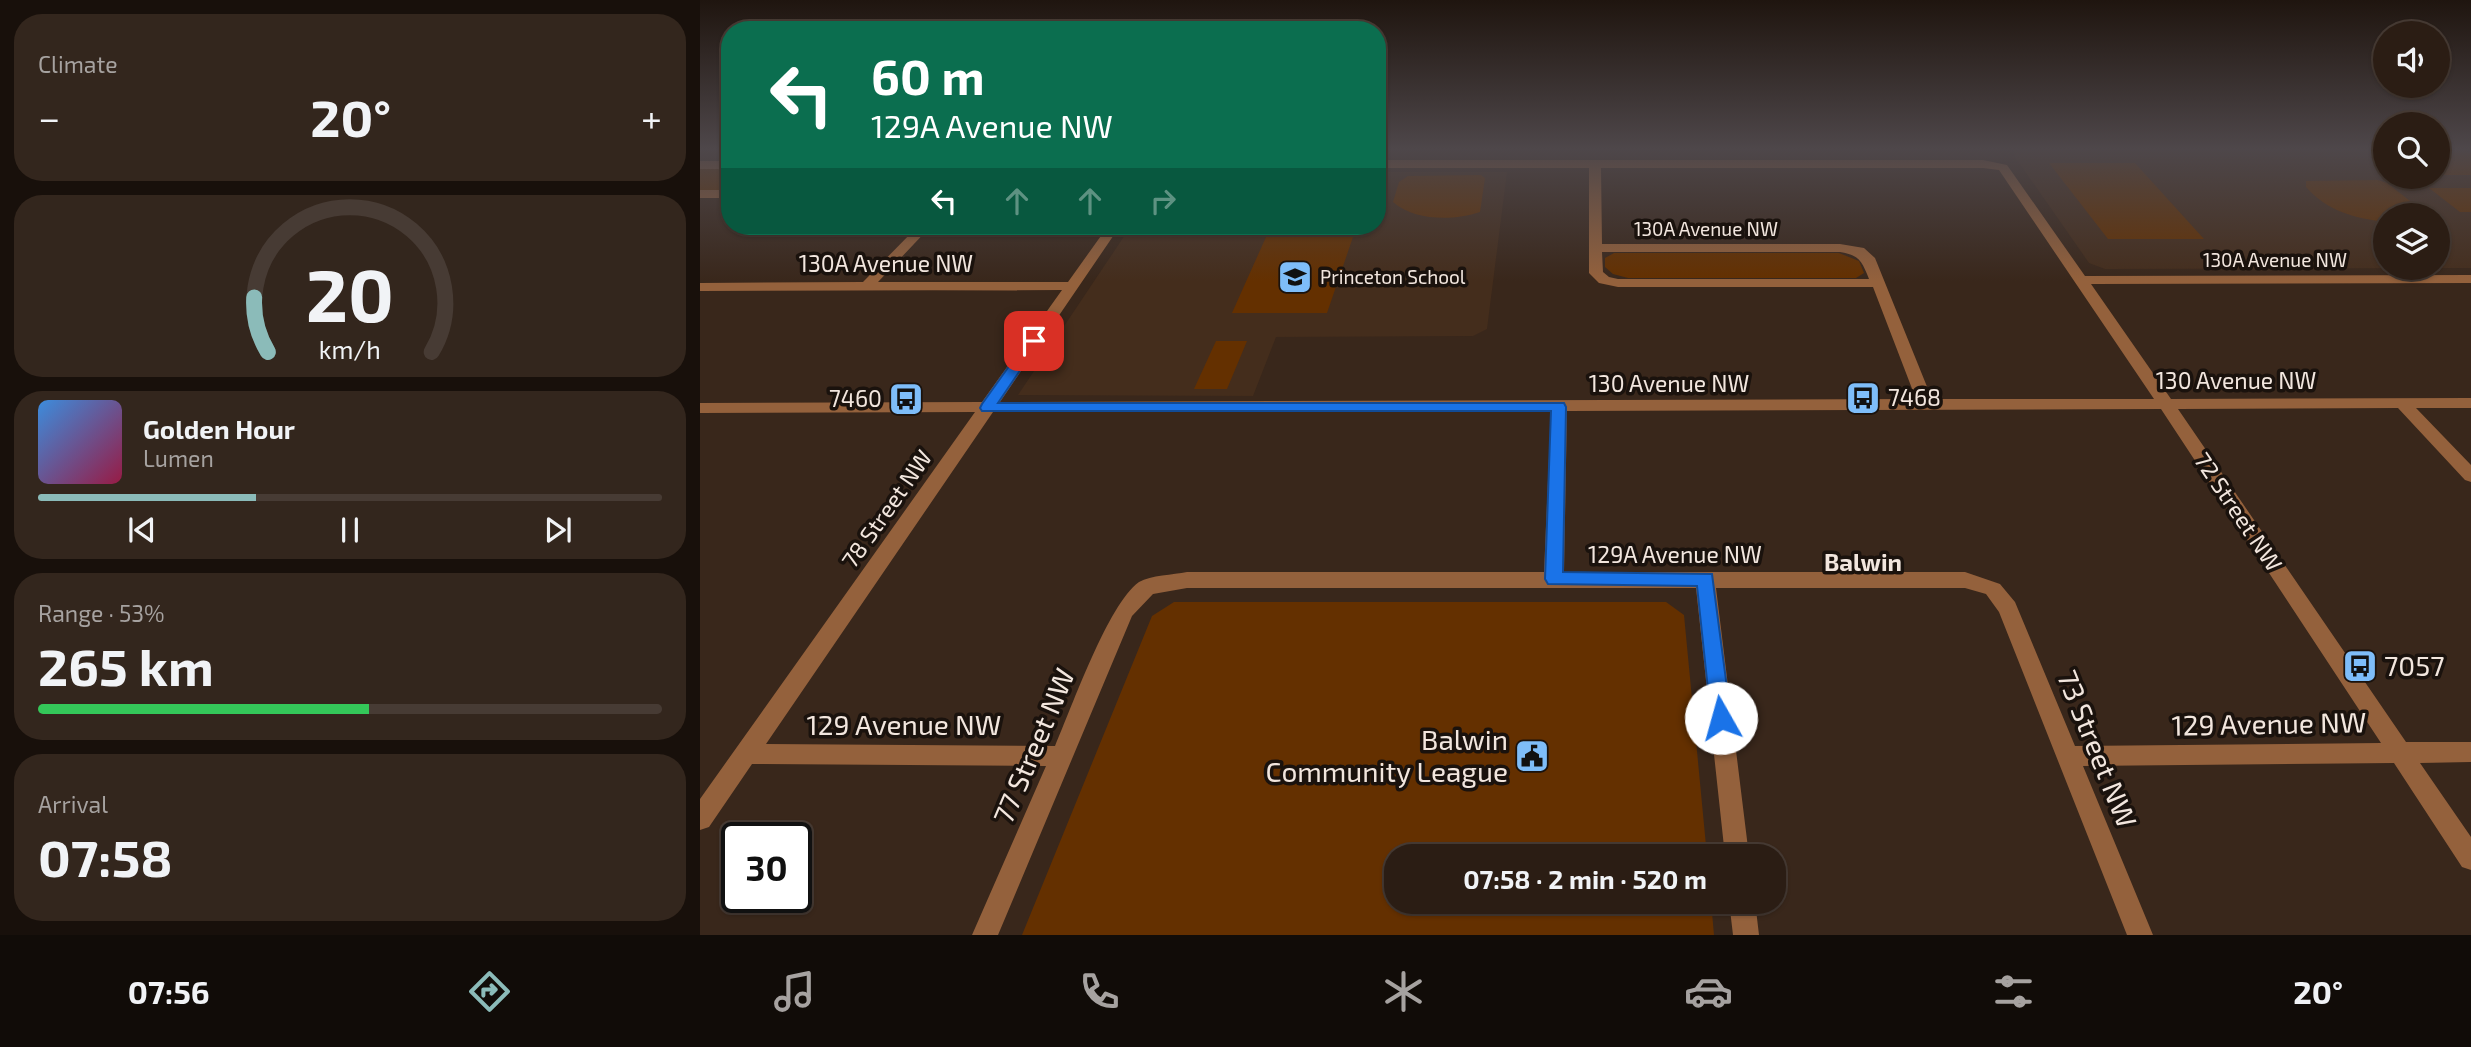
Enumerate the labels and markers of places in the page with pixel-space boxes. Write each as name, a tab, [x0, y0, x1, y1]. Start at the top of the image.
school or university icon: Princeton School	[1276, 258, 1314, 296]
place label: Princeton School	[1320, 265, 1466, 288]
pin	[1004, 311, 1064, 371]
bus stop icon: 7468	[1844, 379, 1882, 417]
bus stop icon: 7460	[887, 380, 925, 418]
place label: 7468	[1888, 383, 1941, 411]
place label: 7460	[829, 384, 882, 412]
bus stop icon: 7057	[2341, 647, 2379, 685]
place label: 7057	[2384, 648, 2445, 682]
place label: Balwin Community League	[1265, 722, 1508, 788]
public building icon: Balwin Community League	[1513, 737, 1551, 775]

